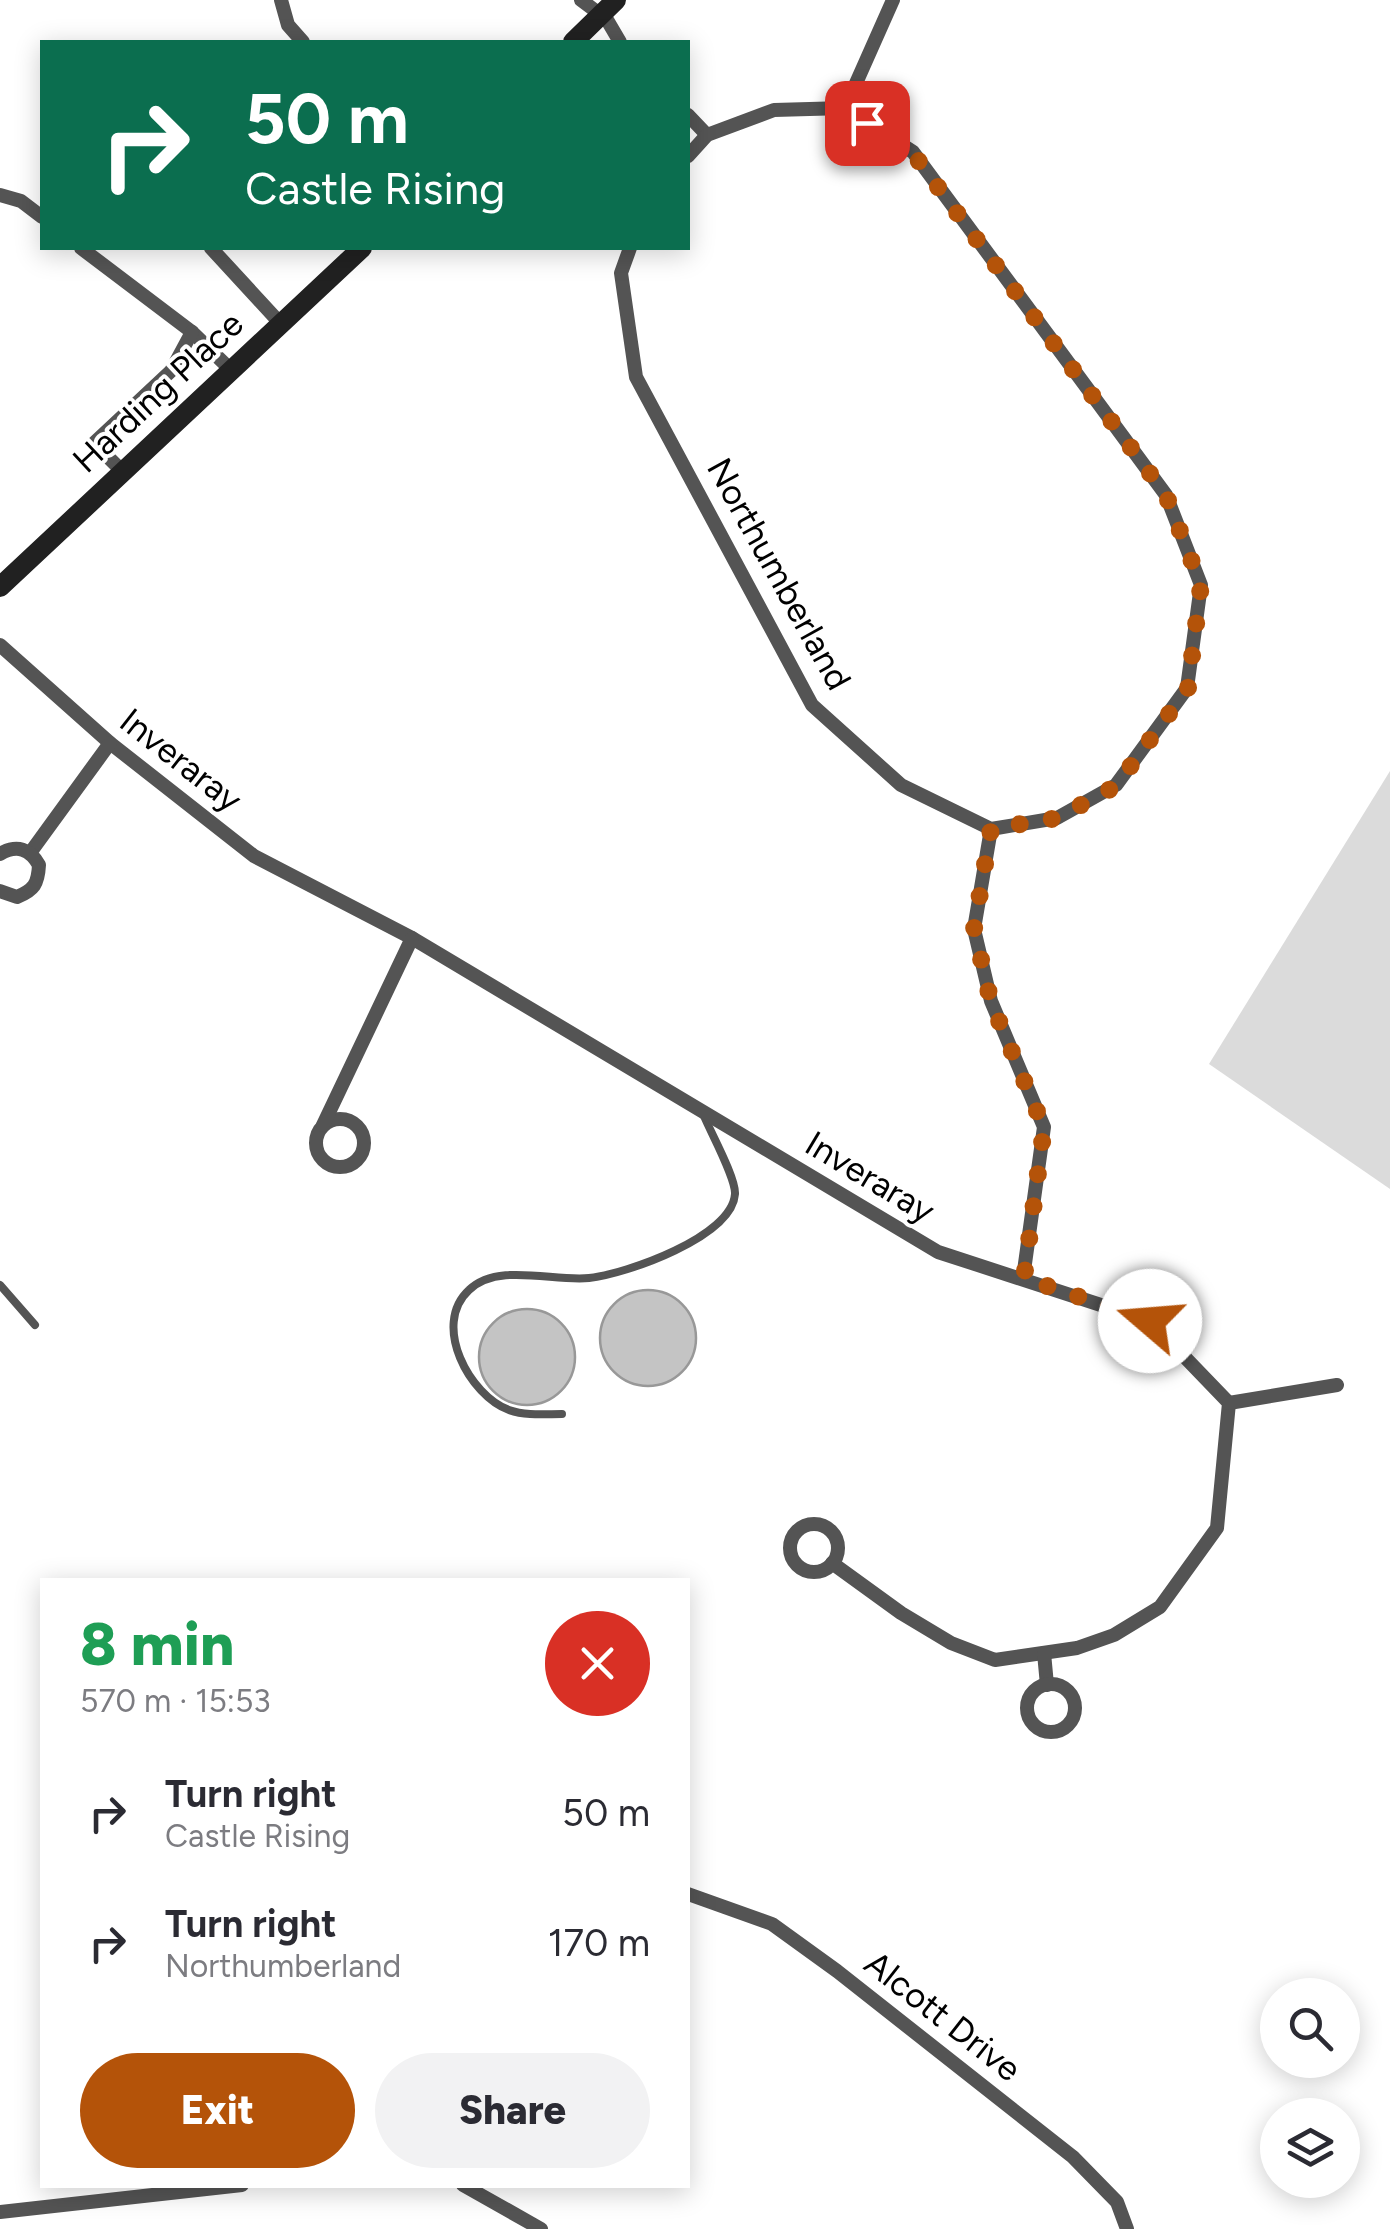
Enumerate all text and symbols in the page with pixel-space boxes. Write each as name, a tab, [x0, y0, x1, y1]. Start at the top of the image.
text: 50 m	[245, 76, 409, 161]
icon: right	[80, 80, 210, 210]
pin	[825, 81, 910, 166]
icon: arrive	[840, 96, 895, 151]
text: Castle Rising	[245, 161, 506, 215]
street label: Harding Place	[64, 303, 252, 481]
street label: Northumberland	[698, 451, 860, 697]
street label: Inveraray	[112, 699, 251, 821]
street label: Inveraray	[798, 1122, 943, 1232]
position arrow	[1098, 1269, 1202, 1373]
text: 8 min	[80, 1608, 235, 1680]
button: close	[545, 1611, 650, 1716]
text: 570 m · 15:53	[80, 1682, 271, 1720]
text: Turn right	[165, 1771, 337, 1817]
icon: right	[80, 1786, 135, 1841]
text: 50 m	[562, 1790, 650, 1836]
text: Castle Rising	[165, 1817, 350, 1855]
text: Turn right	[165, 1901, 337, 1947]
icon: right	[80, 1916, 135, 1971]
text: 170 m	[548, 1920, 650, 1966]
street label: Alcott Drive	[857, 1942, 1029, 2090]
text: Northumberland	[165, 1947, 401, 1985]
map controls	[1260, 1978, 1360, 2198]
button: search	[1260, 1978, 1360, 2078]
button: Exit	[80, 2053, 355, 2168]
button: Share	[375, 2053, 650, 2168]
button: layers	[1260, 2098, 1360, 2198]

